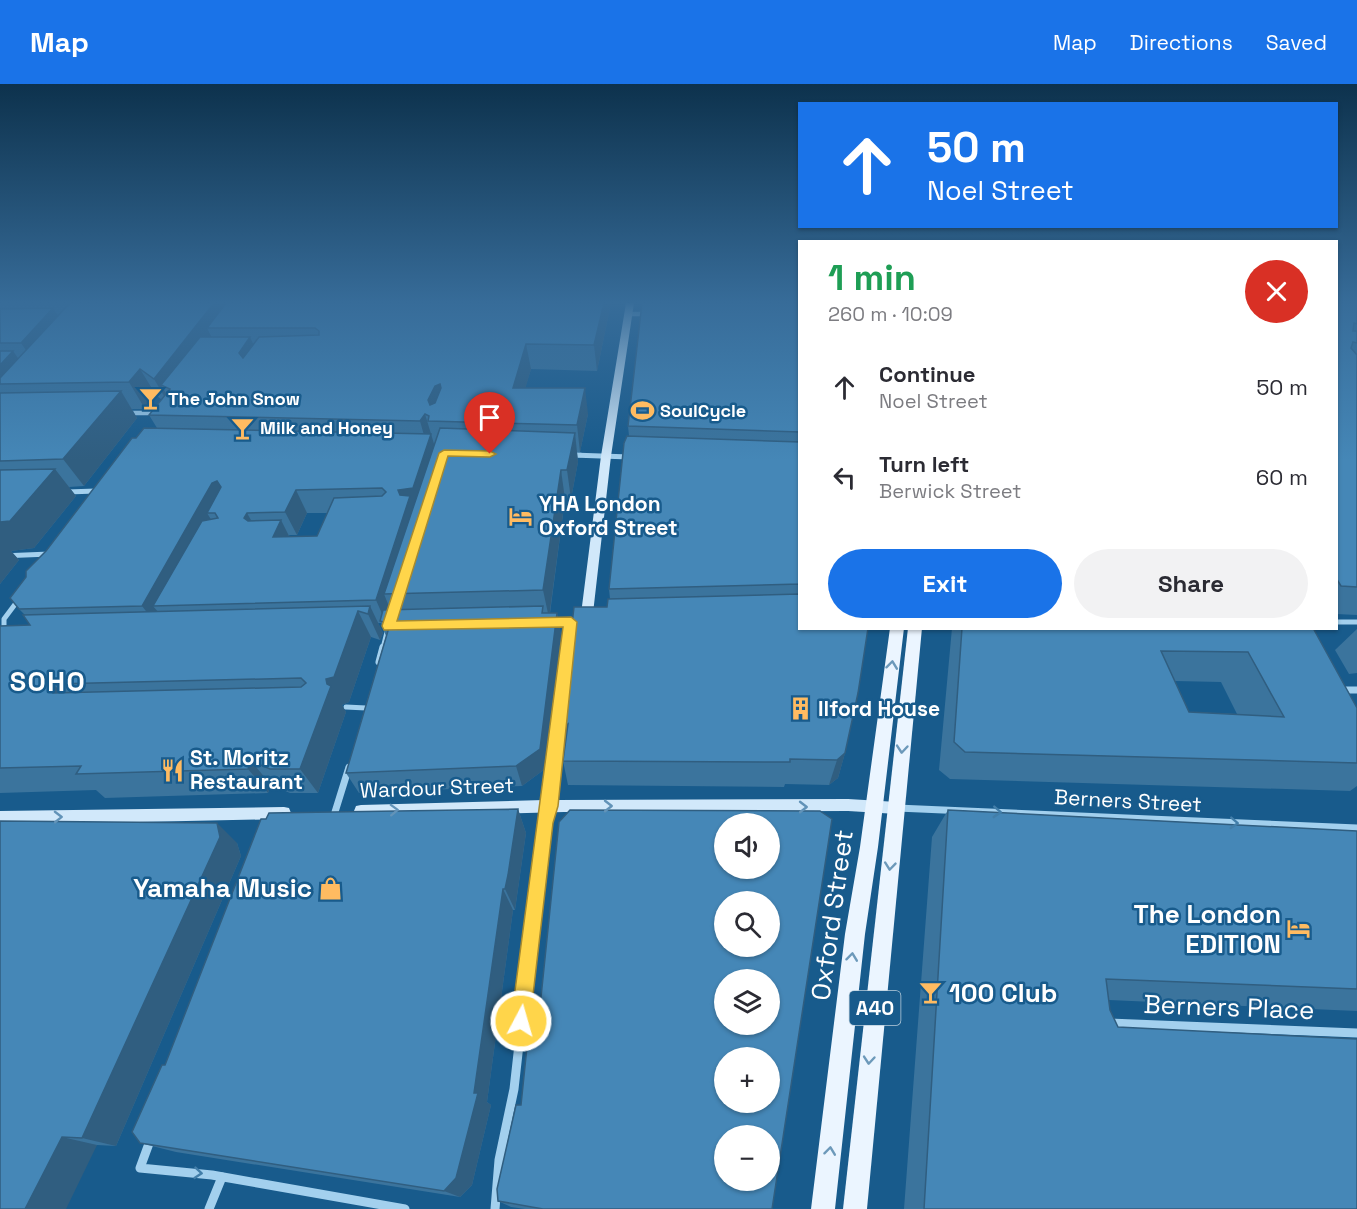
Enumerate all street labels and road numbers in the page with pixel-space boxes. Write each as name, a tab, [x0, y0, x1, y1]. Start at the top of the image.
street label: Wardour Street	[359, 771, 515, 804]
street label: Berners Street	[1053, 783, 1203, 818]
street label: Oxford Street	[803, 827, 861, 1003]
street label: Berners Place	[1143, 987, 1315, 1027]
road number: A40	[850, 991, 900, 1025]

